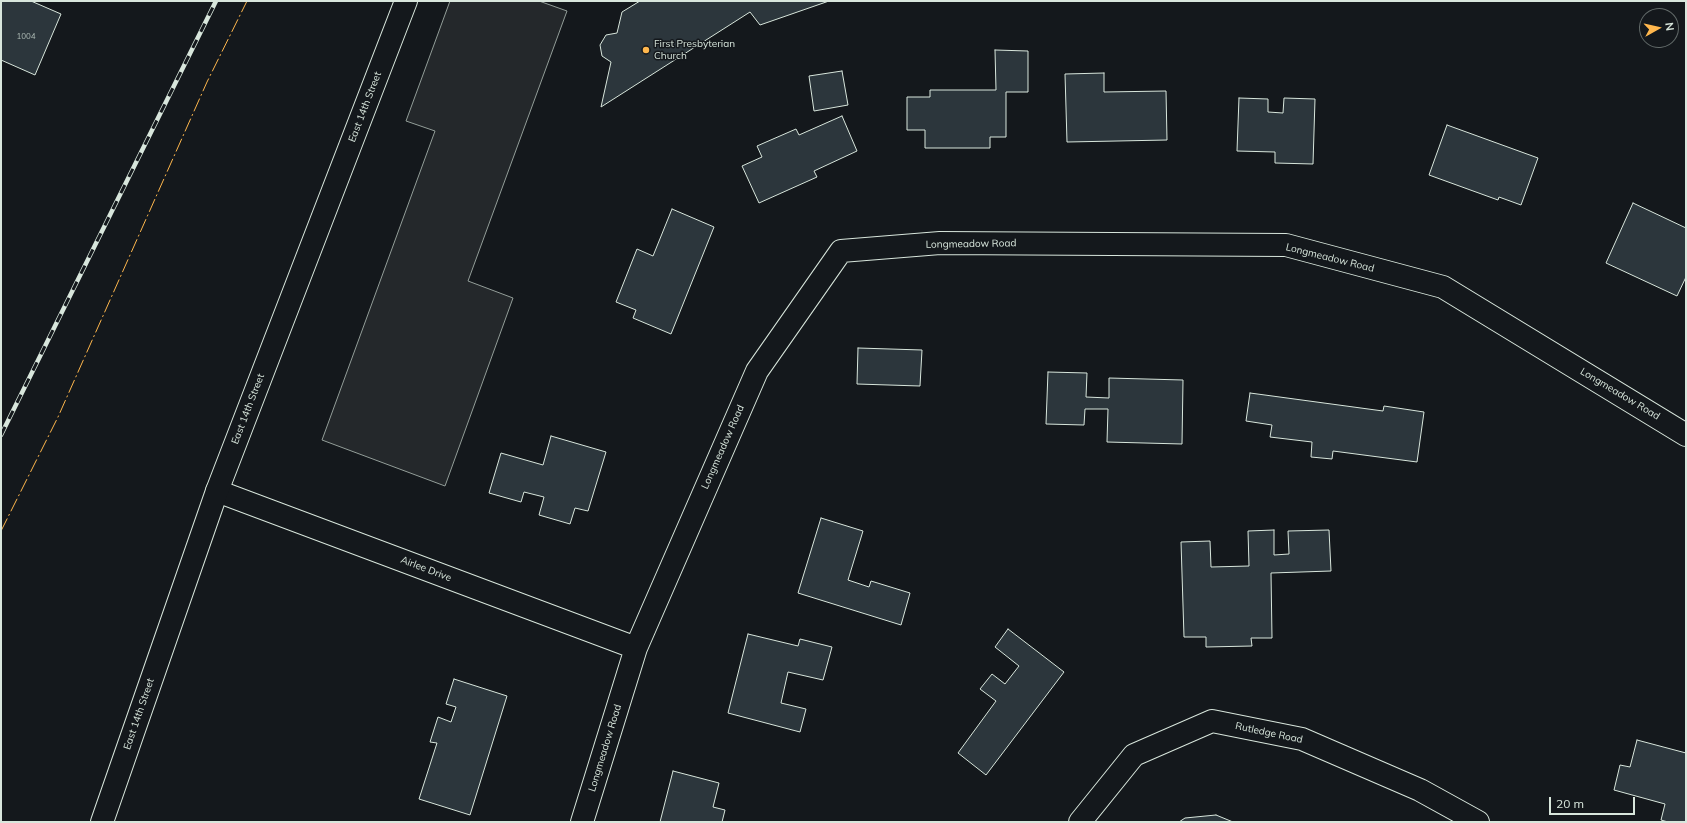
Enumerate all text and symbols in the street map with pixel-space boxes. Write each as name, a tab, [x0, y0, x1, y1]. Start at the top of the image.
north arrow	[1639, 8, 1679, 48]
text: N	[1662, 21, 1677, 32]
house number: 1004	[16, 32, 36, 42]
place label: First Presbyterian Church	[654, 38, 735, 62]
marker: First Presbyterian Church	[641, 45, 651, 55]
street label: East 14th Street	[346, 70, 384, 144]
street label: Longmeadow Road	[926, 237, 1016, 251]
street label: Longmeadow Road	[1285, 241, 1375, 275]
street label: Longmeadow Road	[1578, 366, 1662, 422]
street label: East 14th Street	[229, 372, 267, 446]
street label: Longmeadow Road	[699, 403, 747, 491]
street label: Airlee Drive	[399, 554, 453, 584]
street label: East 14th Street	[121, 677, 157, 751]
street label: Longmeadow Road	[586, 703, 624, 793]
street label: Rutledge Road	[1234, 720, 1304, 746]
scale bar	[1551, 789, 1637, 815]
text: 20 m	[1556, 796, 1584, 811]

